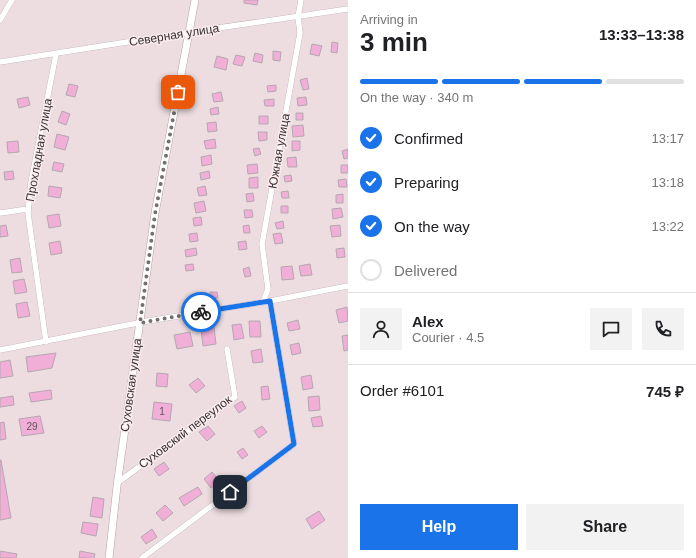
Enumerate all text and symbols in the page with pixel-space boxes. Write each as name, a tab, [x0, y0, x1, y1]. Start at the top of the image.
text: Arriving in	[360, 12, 418, 27]
street label: Северная улица	[128, 21, 220, 49]
text: 13:33–13:38	[599, 26, 684, 43]
text: 3 min	[360, 27, 428, 57]
pin	[161, 75, 195, 109]
icon: bag	[167, 81, 189, 103]
text: On the way · 340 m	[360, 90, 473, 105]
street label: Прохладная улица	[23, 97, 55, 203]
street label: Южная улица	[265, 112, 293, 190]
icon: check	[360, 127, 382, 149]
text: Confirmed	[394, 130, 463, 147]
text: 13:17	[651, 131, 684, 146]
icon: check	[360, 171, 382, 193]
text: Preparing	[394, 174, 459, 191]
text: 13:18	[651, 175, 684, 190]
icon: check	[360, 215, 382, 237]
text: On the way	[394, 218, 470, 235]
text: 13:22	[651, 219, 684, 234]
text: Delivered	[394, 262, 457, 279]
courier	[181, 292, 221, 332]
icon: bike	[190, 301, 212, 323]
button: person	[360, 308, 402, 350]
button: chat	[590, 308, 632, 350]
button: phone	[642, 308, 684, 350]
text: Alex	[412, 313, 444, 330]
text: Courier · 4.5	[412, 330, 484, 345]
street label: Суховская улица	[117, 337, 145, 433]
text: Order #6101	[360, 382, 444, 399]
text: 745 ₽	[646, 383, 684, 400]
street label: Суховский переулок	[136, 392, 235, 471]
house number: 1	[159, 406, 165, 417]
house number: 29	[26, 421, 38, 432]
pin	[213, 475, 247, 509]
icon: home	[219, 481, 241, 503]
button: Help	[360, 504, 518, 550]
button: Share	[526, 504, 684, 550]

